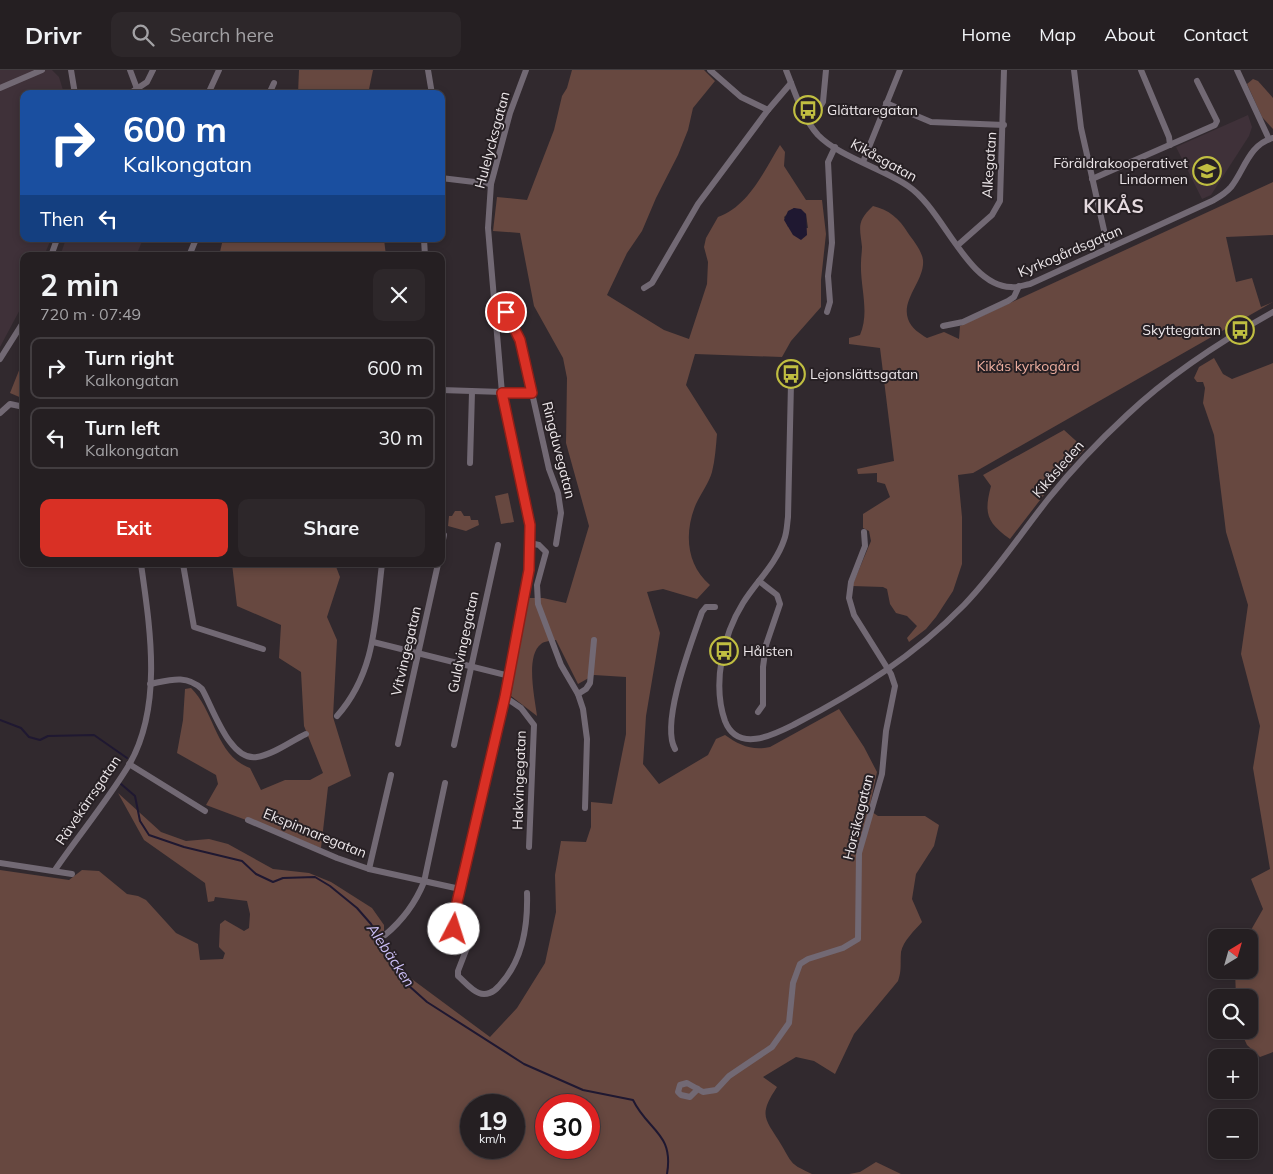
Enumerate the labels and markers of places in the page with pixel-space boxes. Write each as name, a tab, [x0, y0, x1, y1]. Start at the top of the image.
bus stop icon: Glättaregatan	[793, 95, 823, 125]
place label: Glättaregatan	[827, 101, 918, 119]
place label: Föräldrakooperativet Lindormen	[1053, 154, 1188, 188]
school or university icon: Föräldrakooperativet Lindormen	[1192, 156, 1222, 186]
pin	[485, 291, 527, 333]
bus stop icon: Skyttegatan	[1225, 315, 1255, 345]
place label: Skyttegatan	[1142, 321, 1221, 339]
bus stop icon: Lejonslättsgatan	[776, 359, 806, 389]
place label: Lejonslättsgatan	[810, 365, 918, 383]
bus stop icon: Hålsten	[709, 636, 739, 666]
place label: Hålsten	[743, 642, 793, 660]

